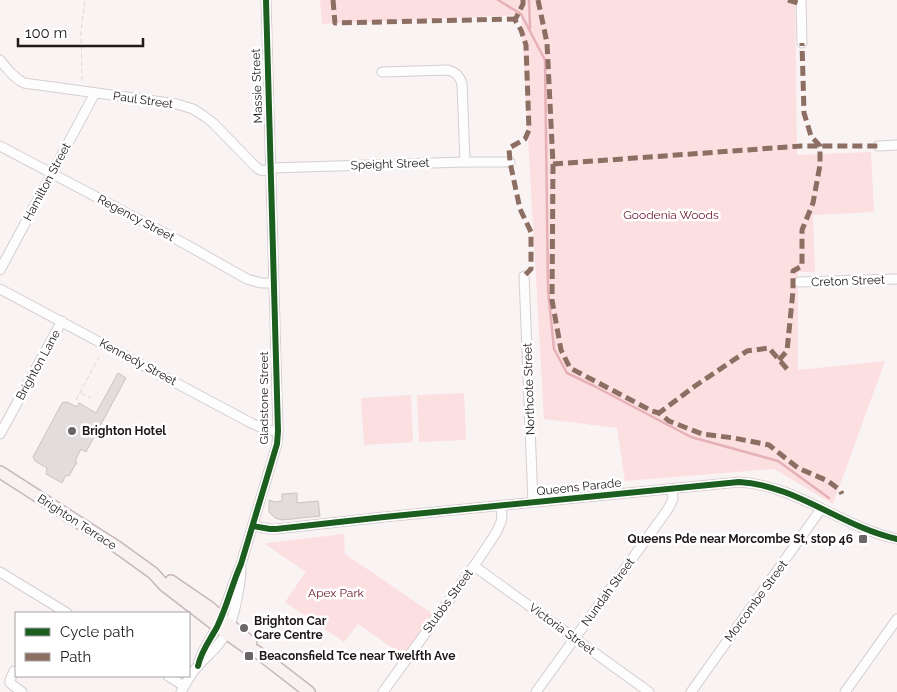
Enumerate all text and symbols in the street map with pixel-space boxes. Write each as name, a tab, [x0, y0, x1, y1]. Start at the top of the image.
scale bar	[18, 15, 142, 47]
text: 100 m	[25, 24, 67, 42]
street label: Massie Street	[249, 48, 265, 124]
street label: Paul Street	[112, 89, 174, 111]
street label: Hamilton Street	[20, 140, 74, 224]
street label: Speight Street	[350, 156, 430, 172]
street label: Regency Street	[95, 192, 177, 244]
park label: Goodenia Woods	[623, 208, 719, 222]
street label: Creton Street	[811, 273, 885, 289]
street label: Brighton Lane	[13, 328, 63, 402]
street label: Kennedy Street	[97, 336, 179, 388]
street label: Northcote Street	[520, 343, 538, 435]
street label: Gladstone Street	[257, 351, 271, 445]
place label: Brighton Hotel	[82, 424, 166, 438]
marker: Brighton Hotel	[66, 425, 78, 437]
street label: Queens Parade	[536, 476, 622, 498]
street label: Brighton Terrace	[35, 491, 119, 553]
place label: Queens Pde near Morcombe St, stop 46	[628, 532, 853, 546]
marker: Queens Pde near Morcombe St, stop 46	[857, 533, 869, 545]
street label: Nundah Street	[579, 555, 637, 629]
street label: Morcombe Street	[722, 558, 790, 644]
street label: Stubbs Street	[420, 566, 476, 636]
park label: Apex Park	[308, 586, 365, 600]
street label: Victoria Street	[526, 600, 598, 658]
legend	[15, 612, 190, 677]
place label: Brighton Car Care Centre	[254, 614, 327, 642]
marker: Brighton Car Care Centre	[238, 622, 250, 634]
text: Cycle path	[60, 623, 134, 641]
text: Path	[60, 648, 91, 666]
place label: Beaconsfield Tce near Twelfth Ave	[259, 649, 455, 663]
marker: Beaconsfield Tce near Twelfth Ave	[243, 650, 255, 662]

